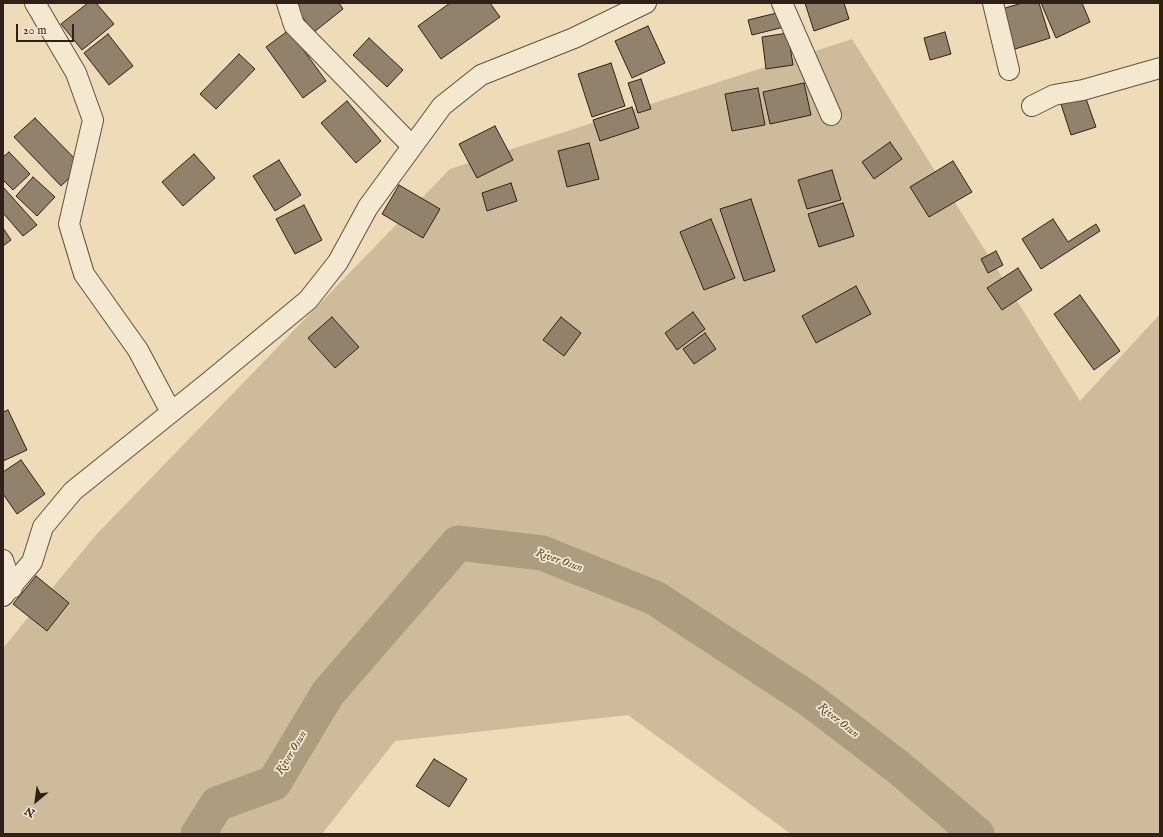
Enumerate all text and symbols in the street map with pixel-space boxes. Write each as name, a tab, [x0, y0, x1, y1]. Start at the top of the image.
scale bar	[18, 16, 76, 42]
text: 20 m	[23, 23, 46, 38]
water label: River Osun	[533, 546, 585, 576]
water label: River Osun	[814, 700, 862, 742]
water label: River Osun	[273, 728, 311, 778]
north arrow	[16, 781, 56, 821]
text: N	[23, 803, 38, 820]

